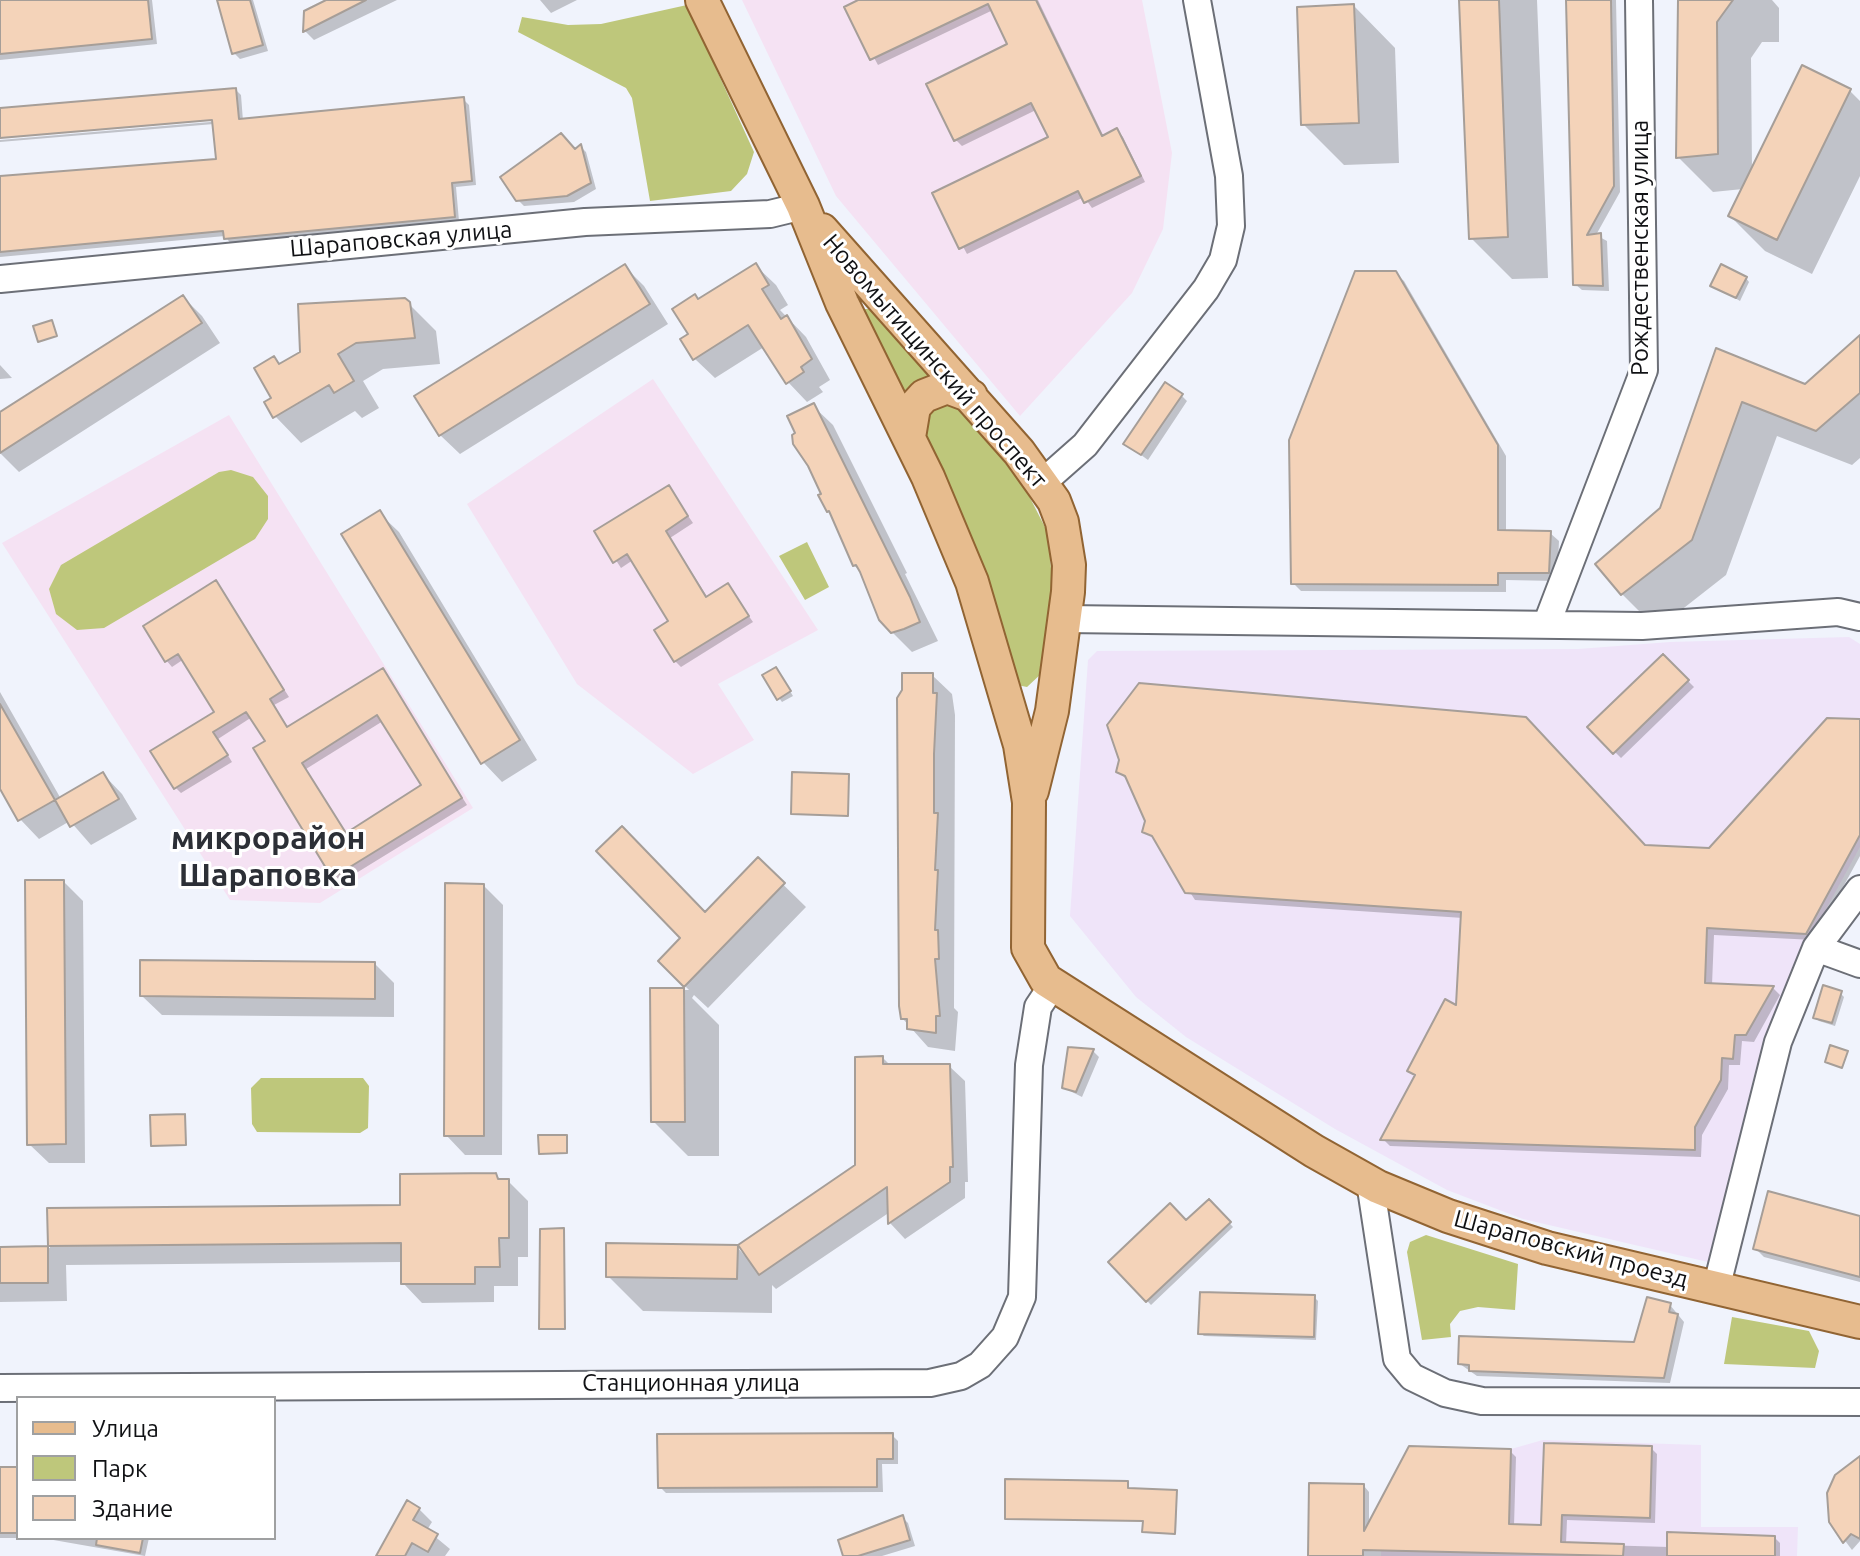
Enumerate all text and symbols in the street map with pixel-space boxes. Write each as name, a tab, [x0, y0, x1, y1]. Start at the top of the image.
street label: Рождественская улица	[1626, 120, 1654, 376]
street label: Шараповская улица	[289, 215, 513, 263]
street label: Новомытищинский проспект	[817, 228, 1053, 494]
district label: микрорайон Шараповка	[171, 819, 365, 894]
street label: Шараповский проезд	[1451, 1204, 1691, 1294]
street label: Станционная улица	[582, 1369, 800, 1397]
legend	[16, 1396, 276, 1540]
text: Улица	[92, 1415, 159, 1442]
text: Парк	[92, 1455, 147, 1482]
text: Здание	[92, 1495, 173, 1522]

